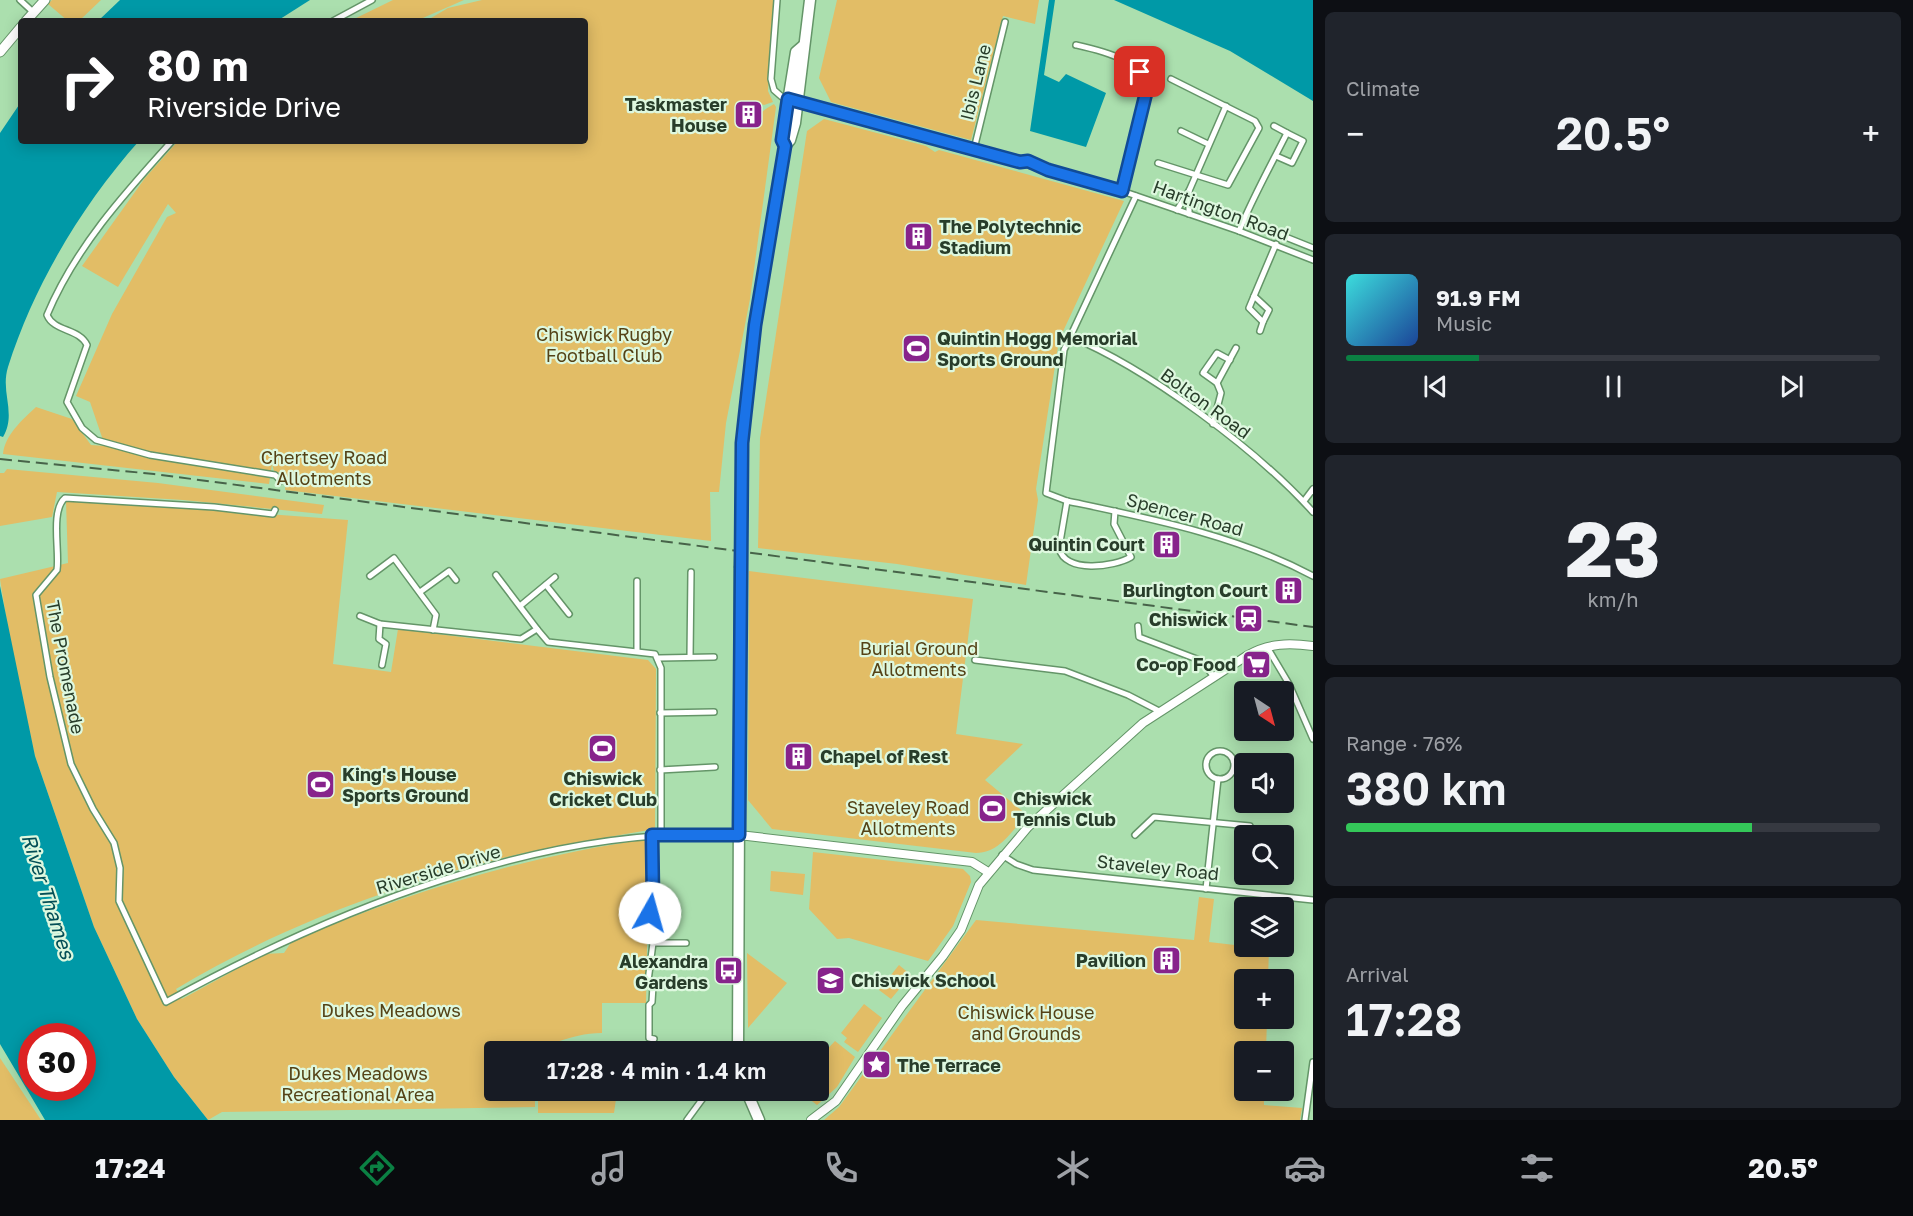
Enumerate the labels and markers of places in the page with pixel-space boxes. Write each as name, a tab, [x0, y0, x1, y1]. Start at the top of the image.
pin	[1114, 46, 1165, 97]
place label: Taskmaster House	[625, 93, 727, 136]
building icon: Taskmaster House	[732, 98, 764, 130]
place label: The Polytechnic Stadium	[939, 215, 1081, 258]
building icon: The Polytechnic Stadium	[902, 220, 934, 252]
place label: Quintin Hogg Memorial Sports Ground	[937, 327, 1138, 370]
sports icon: Quintin Hogg Memorial Sports Ground	[900, 332, 932, 364]
building icon: Quintin Court	[1150, 528, 1182, 560]
place label: Quintin Court	[1028, 533, 1145, 555]
building icon: Burlington Court	[1273, 574, 1305, 606]
place label: Burlington Court	[1122, 579, 1268, 601]
station icon: Chiswick	[1233, 603, 1265, 635]
place label: Chiswick	[1149, 608, 1229, 630]
supermarket icon: Co-op Food	[1241, 648, 1273, 680]
place label: Co-op Food	[1136, 653, 1236, 675]
sports icon: Chiswick Cricket Club	[587, 733, 619, 765]
building icon: Chapel of Rest	[783, 740, 815, 772]
place label: Chapel of Rest	[820, 745, 948, 767]
place label: King's House Sports Ground	[342, 763, 469, 806]
place label: Chiswick Cricket Club	[549, 767, 657, 810]
sports icon: King's House Sports Ground	[305, 768, 337, 800]
place label: Chiswick Tennis Club	[1013, 787, 1116, 830]
sports icon: Chiswick Tennis Club	[976, 792, 1008, 824]
building icon: Pavilion	[1151, 944, 1183, 976]
place label: Pavilion	[1076, 949, 1146, 971]
place label: Alexandra Gardens	[619, 950, 708, 993]
bus stop icon: Alexandra Gardens	[713, 955, 745, 987]
school or university icon: Chiswick School	[814, 964, 846, 996]
place label: Chiswick School	[851, 969, 996, 991]
place icon: The Terrace	[860, 1049, 892, 1081]
place label: The Terrace	[897, 1054, 1001, 1076]

